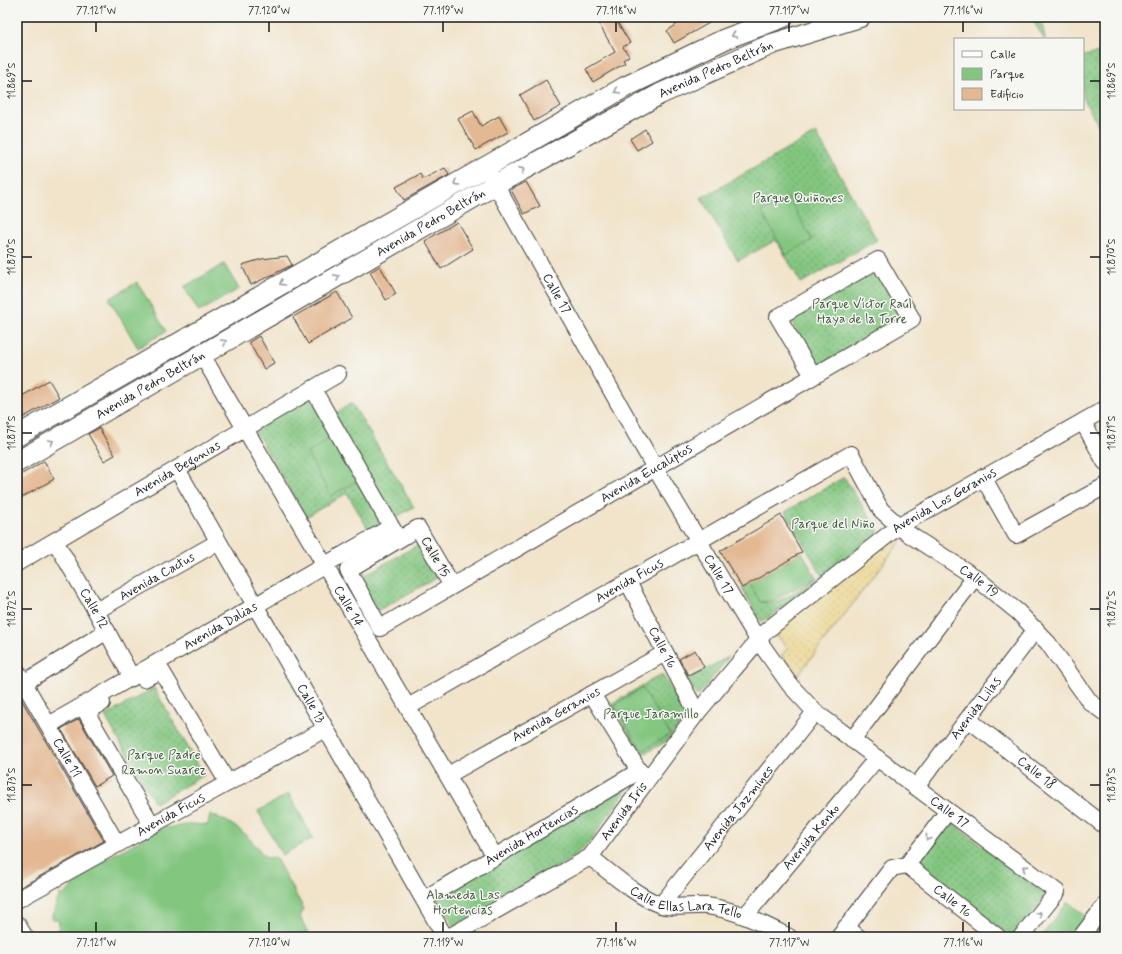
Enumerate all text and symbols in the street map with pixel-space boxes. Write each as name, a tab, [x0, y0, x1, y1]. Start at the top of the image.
text: 77.121°W	[76, 4, 116, 18]
text: 77.120°W	[248, 4, 290, 18]
text: 77.119°W	[423, 4, 463, 18]
text: 77.118°W	[596, 4, 636, 18]
text: 77.117°W	[769, 4, 809, 18]
text: 77.116°W	[943, 4, 983, 18]
one-way arrow	[731, 30, 739, 38]
street label: Avenida Pedro Beltrán	[656, 36, 776, 102]
legend	[954, 38, 1084, 110]
text: Calle	[990, 47, 1016, 63]
text: 11.869°S	[5, 62, 19, 99]
text: 11.869°S	[1105, 62, 1119, 99]
text: Parque	[990, 67, 1025, 83]
one-way arrow	[614, 87, 621, 94]
text: Edificio	[990, 87, 1024, 103]
one-way arrow	[518, 167, 525, 175]
one-way arrow	[452, 179, 460, 186]
street label: Avenida Pedro Beltrán	[373, 184, 488, 261]
park label: Parque Quiñones	[753, 190, 843, 207]
text: 11.870°S	[5, 238, 19, 275]
text: 11.870°S	[1105, 238, 1119, 275]
street label: Calle 17	[539, 270, 575, 317]
one-way arrow	[332, 275, 340, 282]
one-way arrow	[279, 279, 286, 286]
park label: Parque Víctor Raúl Haya de la Torre	[812, 296, 912, 328]
one-way arrow	[220, 340, 227, 347]
street label: Avenida Pedro Beltrán	[93, 346, 208, 423]
text: 11.871°S	[5, 415, 19, 450]
text: 11.871°S	[1105, 415, 1119, 450]
street label: Avenida Begonias	[131, 436, 224, 501]
one-way arrow	[47, 440, 54, 447]
street label: Avenida Eucaliptos	[597, 440, 695, 507]
street label: Avenida Los Geranios	[888, 464, 999, 537]
park label: Parque del Niño	[791, 516, 875, 533]
street label: Calle 15	[417, 534, 453, 580]
street label: Avenida Cactus	[116, 548, 198, 605]
street label: Calle 17	[700, 551, 737, 598]
street label: Avenida Ficus	[592, 554, 666, 607]
street label: Calle 19	[956, 561, 1002, 601]
street label: Calle 14	[330, 583, 367, 630]
street label: Calle 12	[76, 585, 113, 632]
text: 11.872°S	[5, 590, 19, 627]
text: 11.872°S	[1105, 590, 1119, 627]
street label: Avenida Dalias	[180, 598, 261, 654]
street label: Calle 16	[645, 624, 680, 671]
street label: Avenida Lilas	[947, 673, 1005, 743]
street label: Calle 13	[293, 680, 329, 727]
street label: Avenida Geranios	[509, 683, 603, 746]
park label: Parque Jaramillo	[603, 706, 699, 723]
street label: Calle 11	[49, 735, 85, 780]
park label: Parque Padre Ramon Suarez	[122, 747, 207, 779]
street label: Calle 18	[1014, 752, 1059, 793]
street label: Avenida Jazmines	[699, 762, 778, 854]
text: 11.873°S	[5, 767, 19, 802]
text: 11.873°S	[1105, 767, 1119, 802]
street label: Avenida Iris	[597, 779, 651, 844]
street label: Avenida Ficus	[134, 789, 208, 840]
street label: Calle 17	[927, 792, 972, 832]
street label: Avenida Hortencias	[482, 801, 581, 869]
street label: Avenida Kenko	[779, 801, 843, 873]
one-way arrow	[925, 834, 932, 841]
one-way arrow	[1023, 866, 1030, 873]
street label: Calle 16	[930, 881, 975, 921]
street label: Calle Ellas Lara Tello	[626, 882, 745, 923]
park label: Alameda Las Hortencias	[426, 887, 500, 919]
one-way arrow	[1034, 912, 1041, 919]
text: 77.121°W	[76, 936, 116, 950]
text: 77.120°W	[248, 936, 290, 950]
text: 77.119°W	[423, 936, 463, 950]
text: 77.118°W	[596, 936, 636, 950]
text: 77.117°W	[769, 936, 809, 950]
text: 77.116°W	[943, 936, 983, 950]

